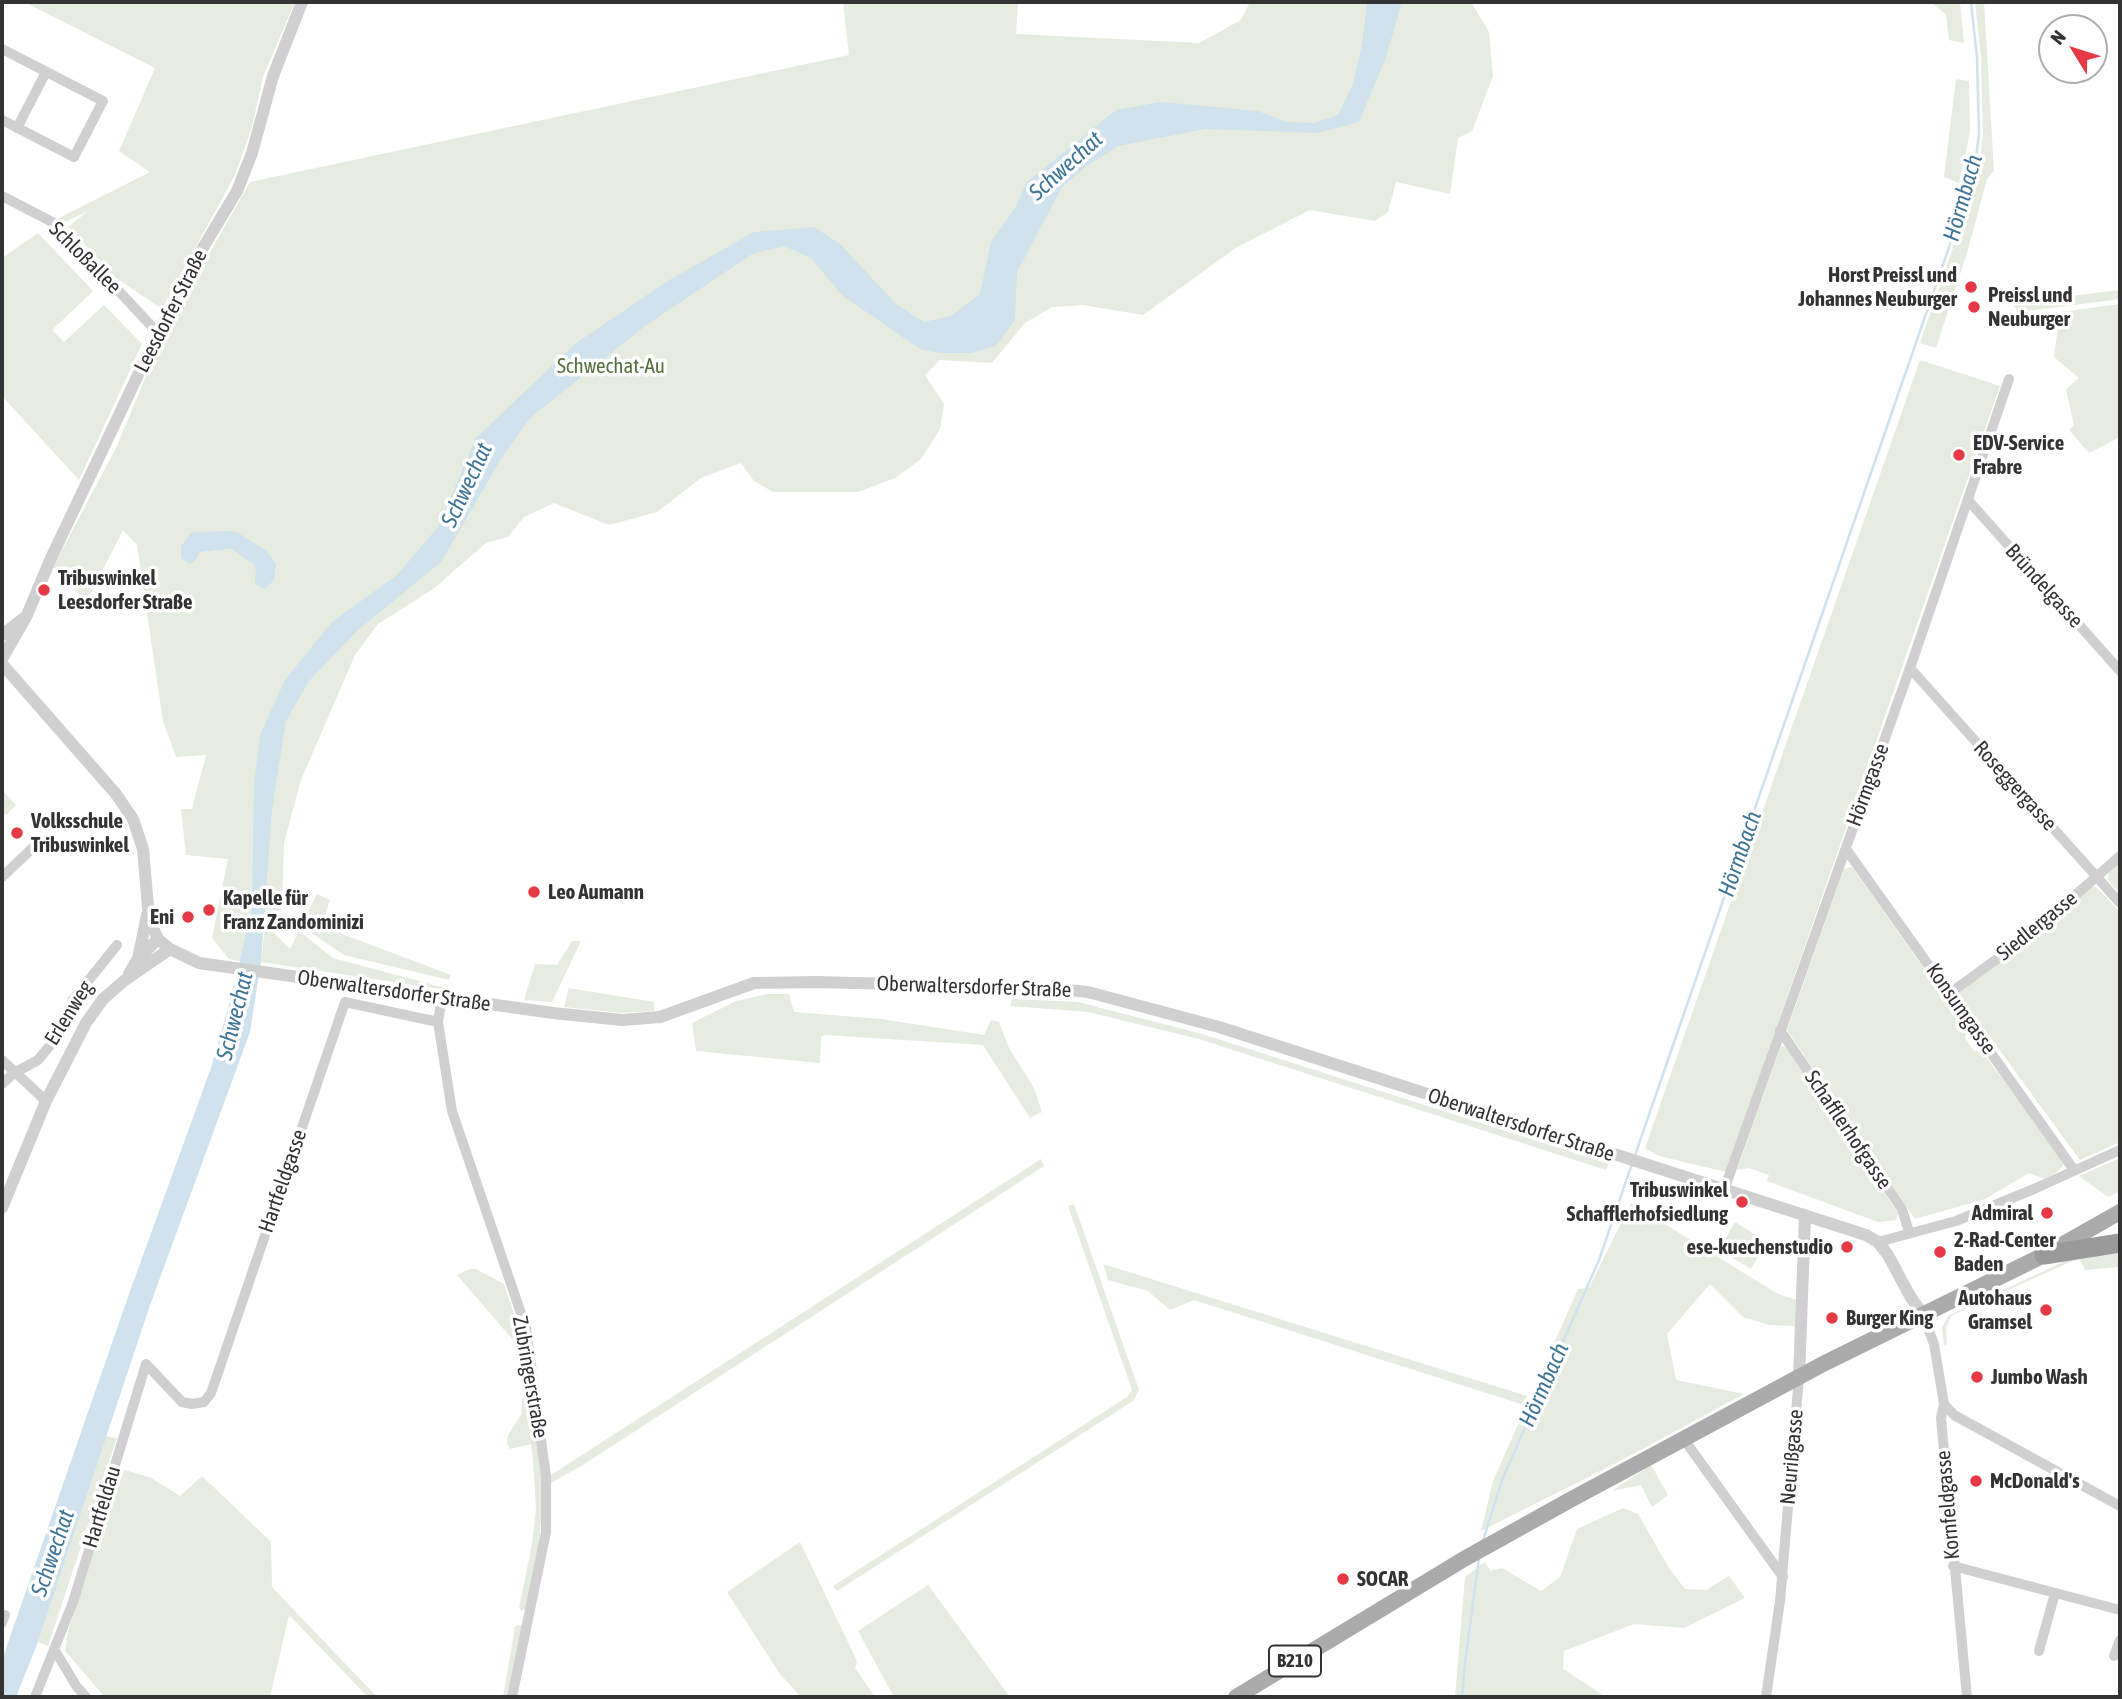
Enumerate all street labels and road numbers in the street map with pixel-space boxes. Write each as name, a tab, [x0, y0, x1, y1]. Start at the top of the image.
street label: Schloßallee	[44, 217, 126, 299]
street label: Leesdorfer Straße	[129, 245, 213, 377]
street label: Bründelgasse	[2000, 539, 2088, 633]
street label: Roseggergasse	[1968, 736, 2062, 836]
street label: Hörmgasse	[1841, 740, 1895, 830]
street label: Siedlergasse	[1992, 886, 2082, 966]
street label: Konsumgasse	[1920, 959, 2002, 1059]
street label: Oberwaltersdorfer Straße	[296, 965, 492, 1017]
street label: Oberwaltersdorfer Straße	[876, 971, 1072, 1003]
street label: Erlenweg	[39, 976, 99, 1050]
street label: Schafflerhofgasse	[1799, 1066, 1897, 1194]
street label: Oberwaltersdorfer Straße	[1425, 1083, 1617, 1167]
street label: Hartfeldgasse	[254, 1126, 312, 1236]
street label: Zubringerstraße	[507, 1314, 553, 1440]
street label: Neurißgasse	[1775, 1408, 1809, 1506]
street label: Kornfeldgasse	[1931, 1449, 1965, 1561]
street label: Hartfeldau	[78, 1463, 126, 1551]
road number: B210	[1269, 1646, 1321, 1676]

